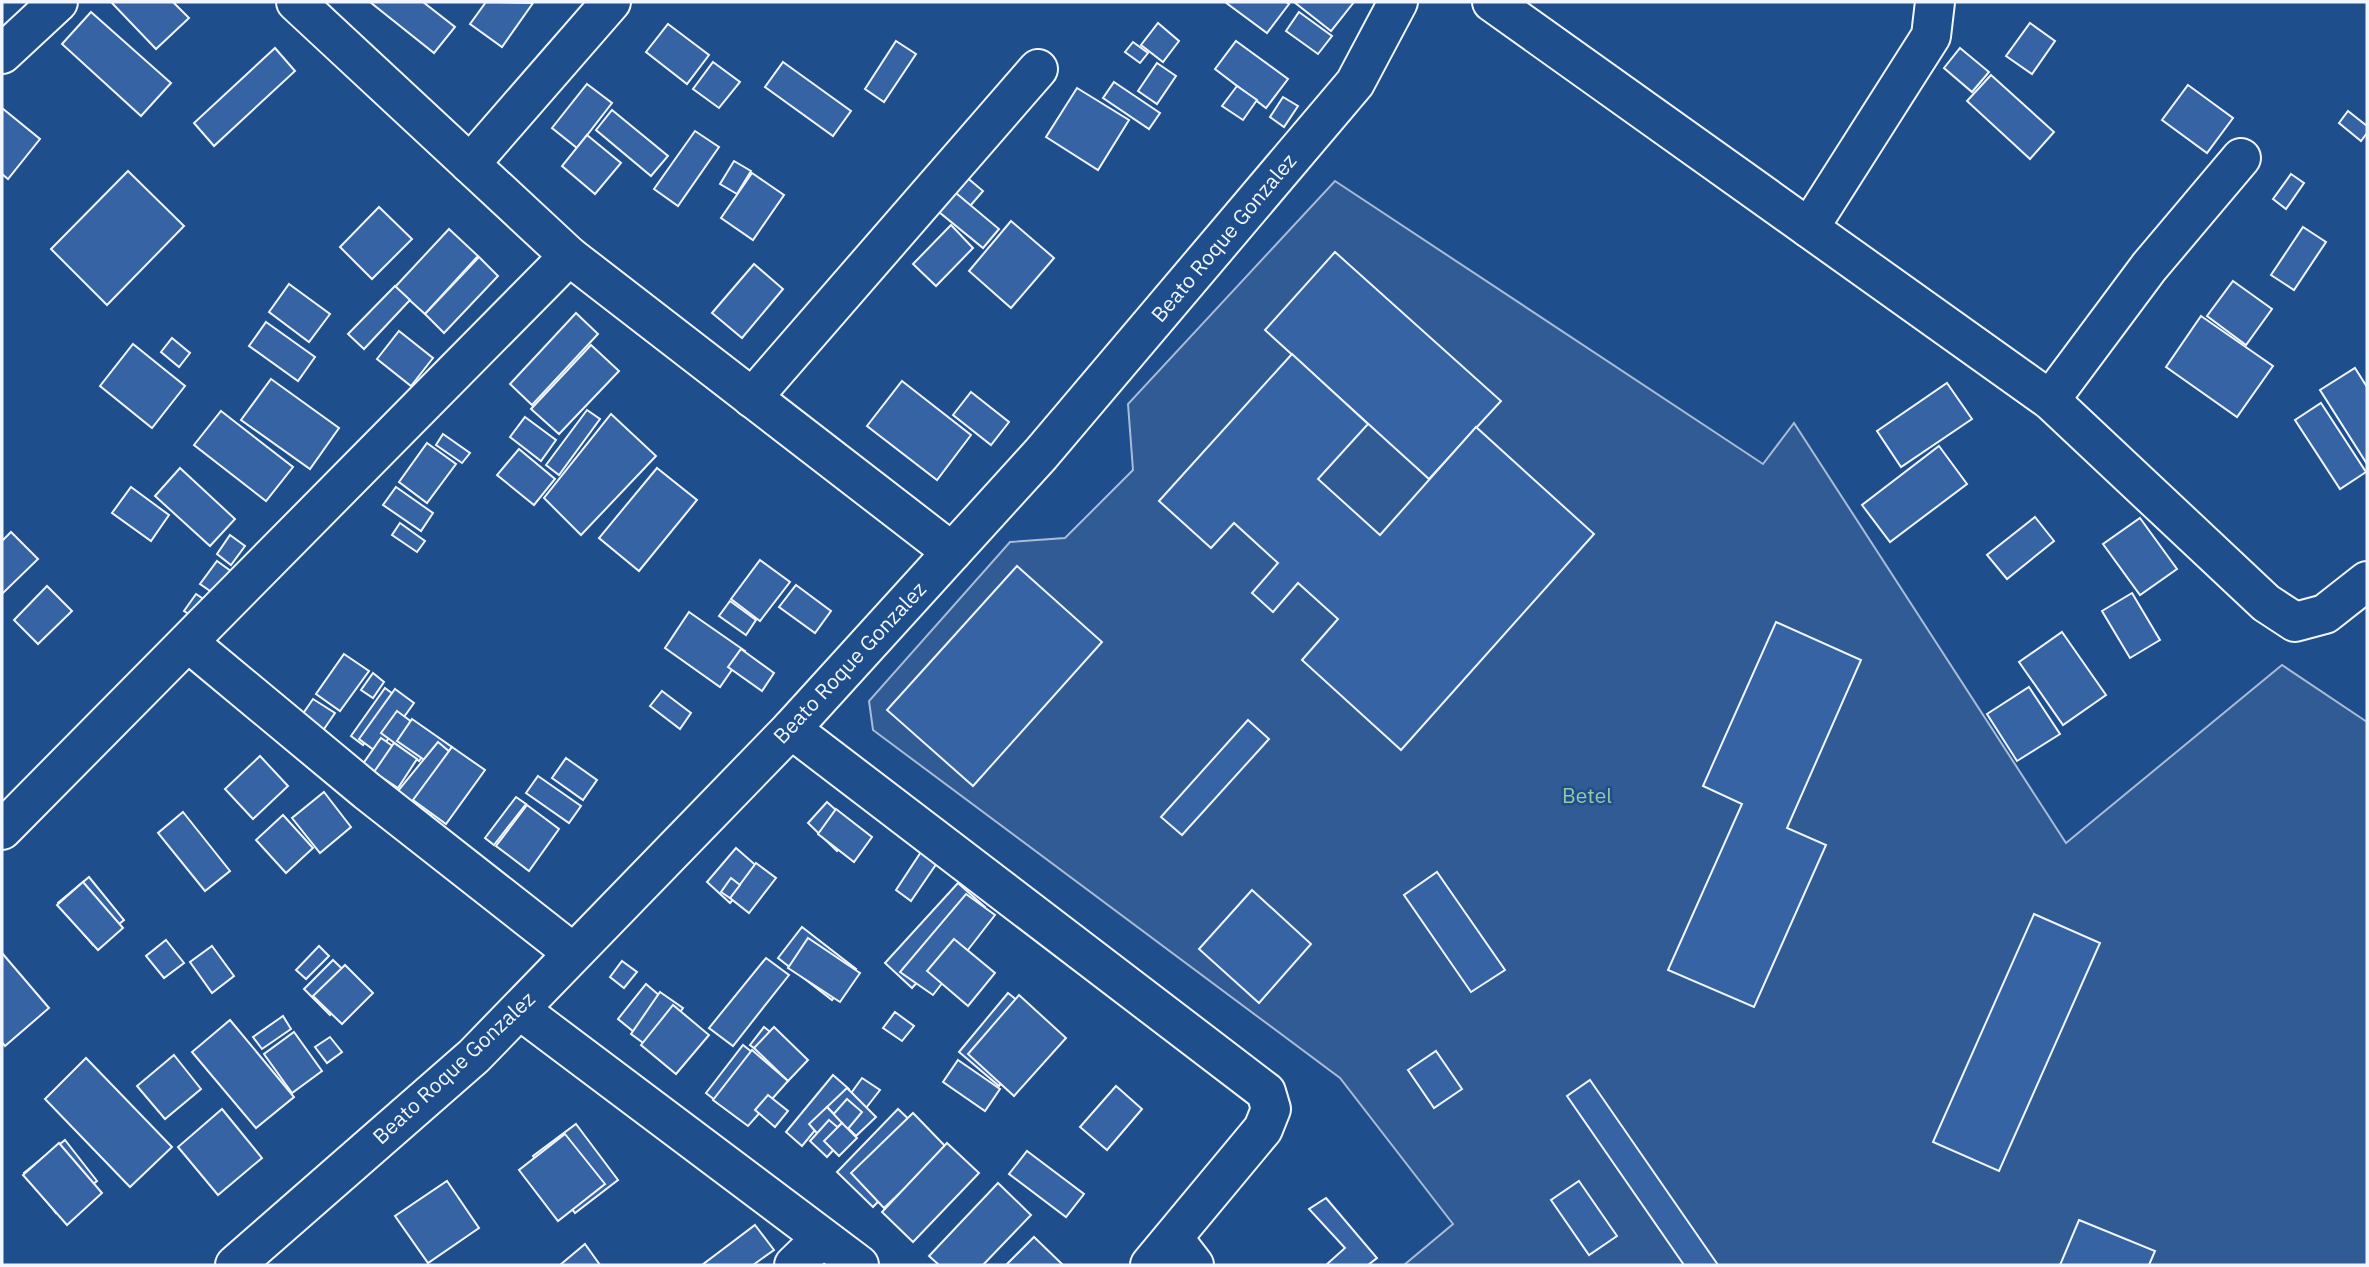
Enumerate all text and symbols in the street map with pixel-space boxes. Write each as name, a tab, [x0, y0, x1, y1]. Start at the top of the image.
street label: Beato Roque Gonzalez	[1144, 147, 1302, 328]
street label: Beato Roque Gonzalez	[767, 575, 932, 749]
park label: Betel	[1562, 781, 1612, 809]
street label: Beato Roque Gonzalez	[366, 985, 541, 1150]

